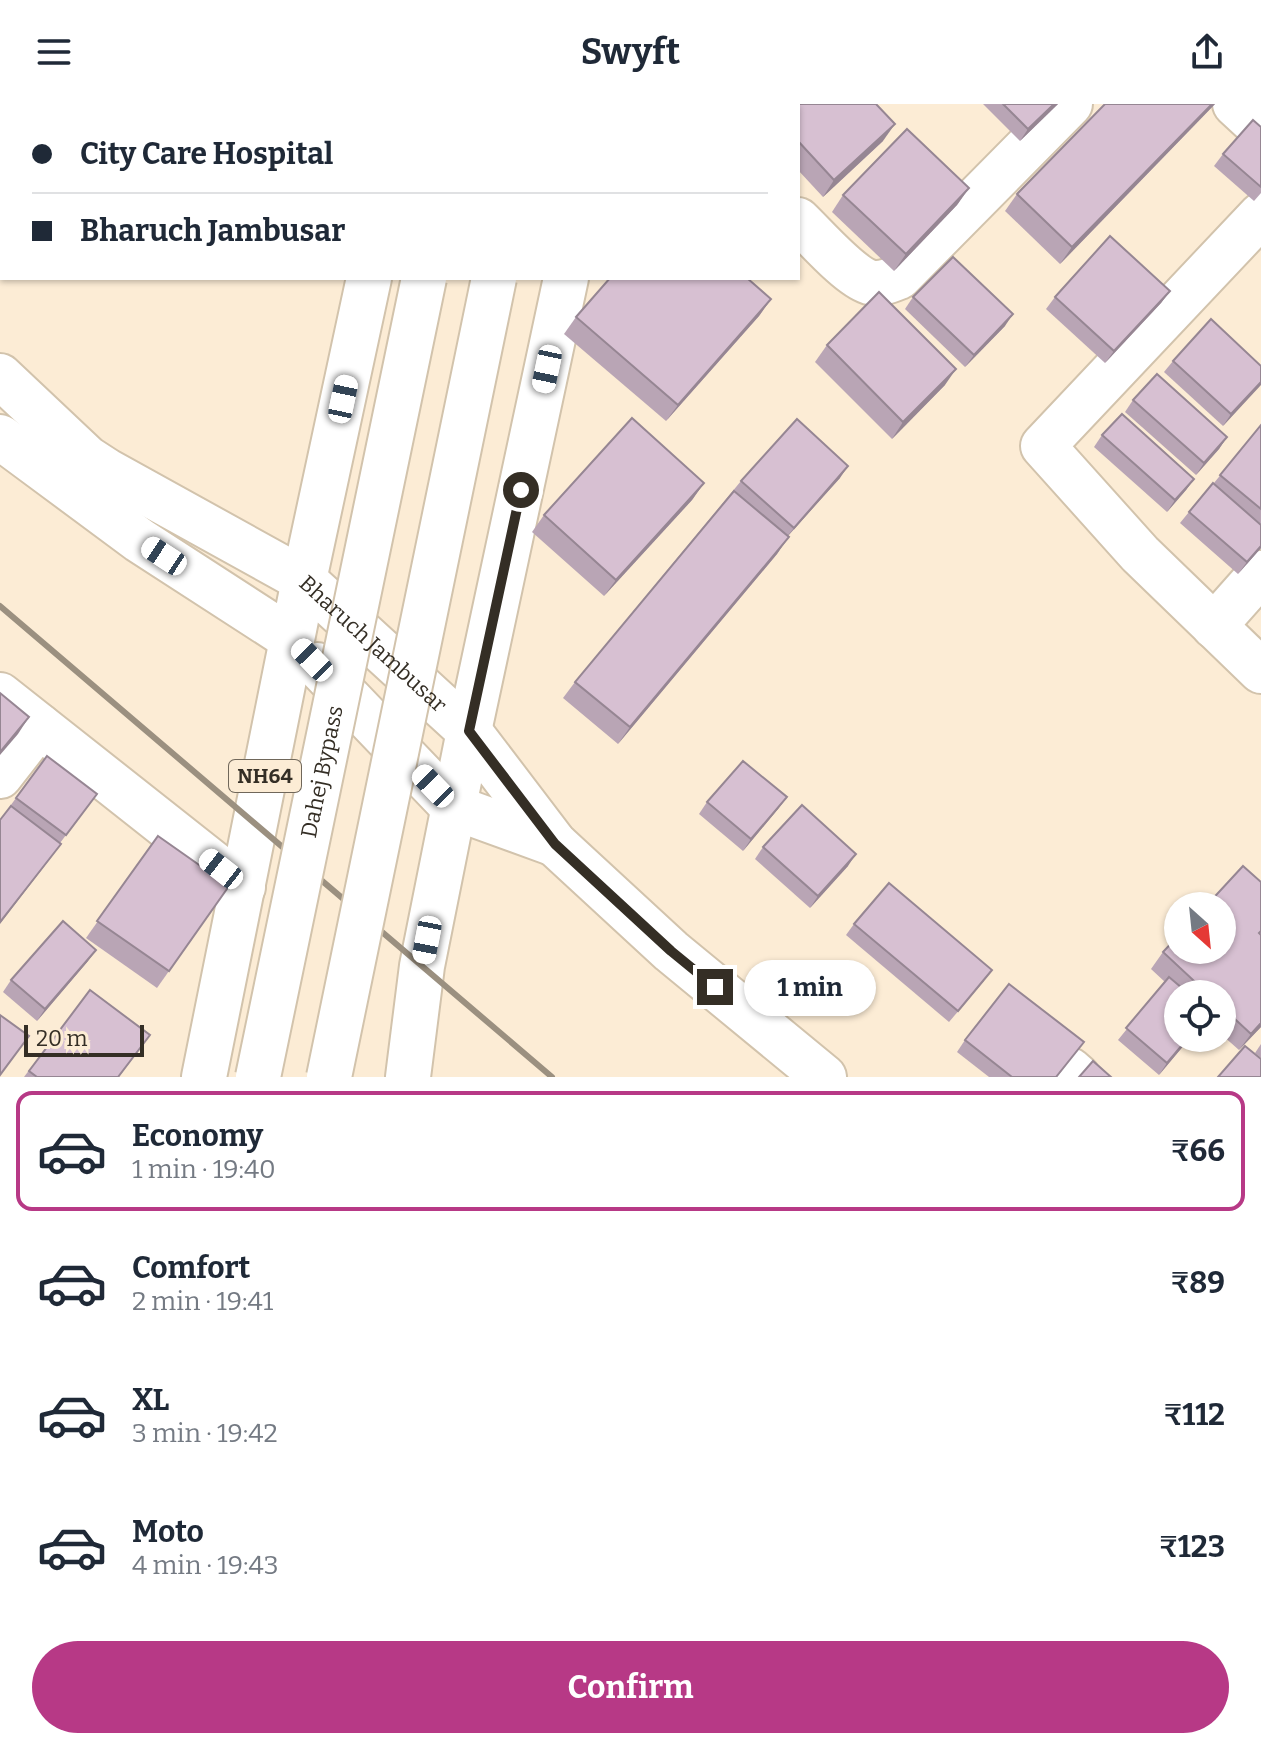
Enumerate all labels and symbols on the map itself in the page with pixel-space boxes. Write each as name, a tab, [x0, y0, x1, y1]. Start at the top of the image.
car	[530, 343, 564, 395]
car	[326, 373, 360, 425]
route start	[503, 472, 539, 508]
car	[137, 533, 191, 579]
street label: Bharuch Jambusar	[294, 569, 453, 718]
car	[287, 634, 337, 686]
street label: Dahej Bypass	[295, 703, 348, 840]
road number: NH64	[229, 760, 301, 792]
car	[408, 760, 458, 812]
car	[195, 845, 247, 893]
north arrow	[1164, 892, 1236, 964]
car	[411, 914, 443, 966]
callout: 1 min	[743, 959, 875, 1015]
route end	[697, 969, 733, 1005]
scale bar	[24, 1021, 144, 1057]

